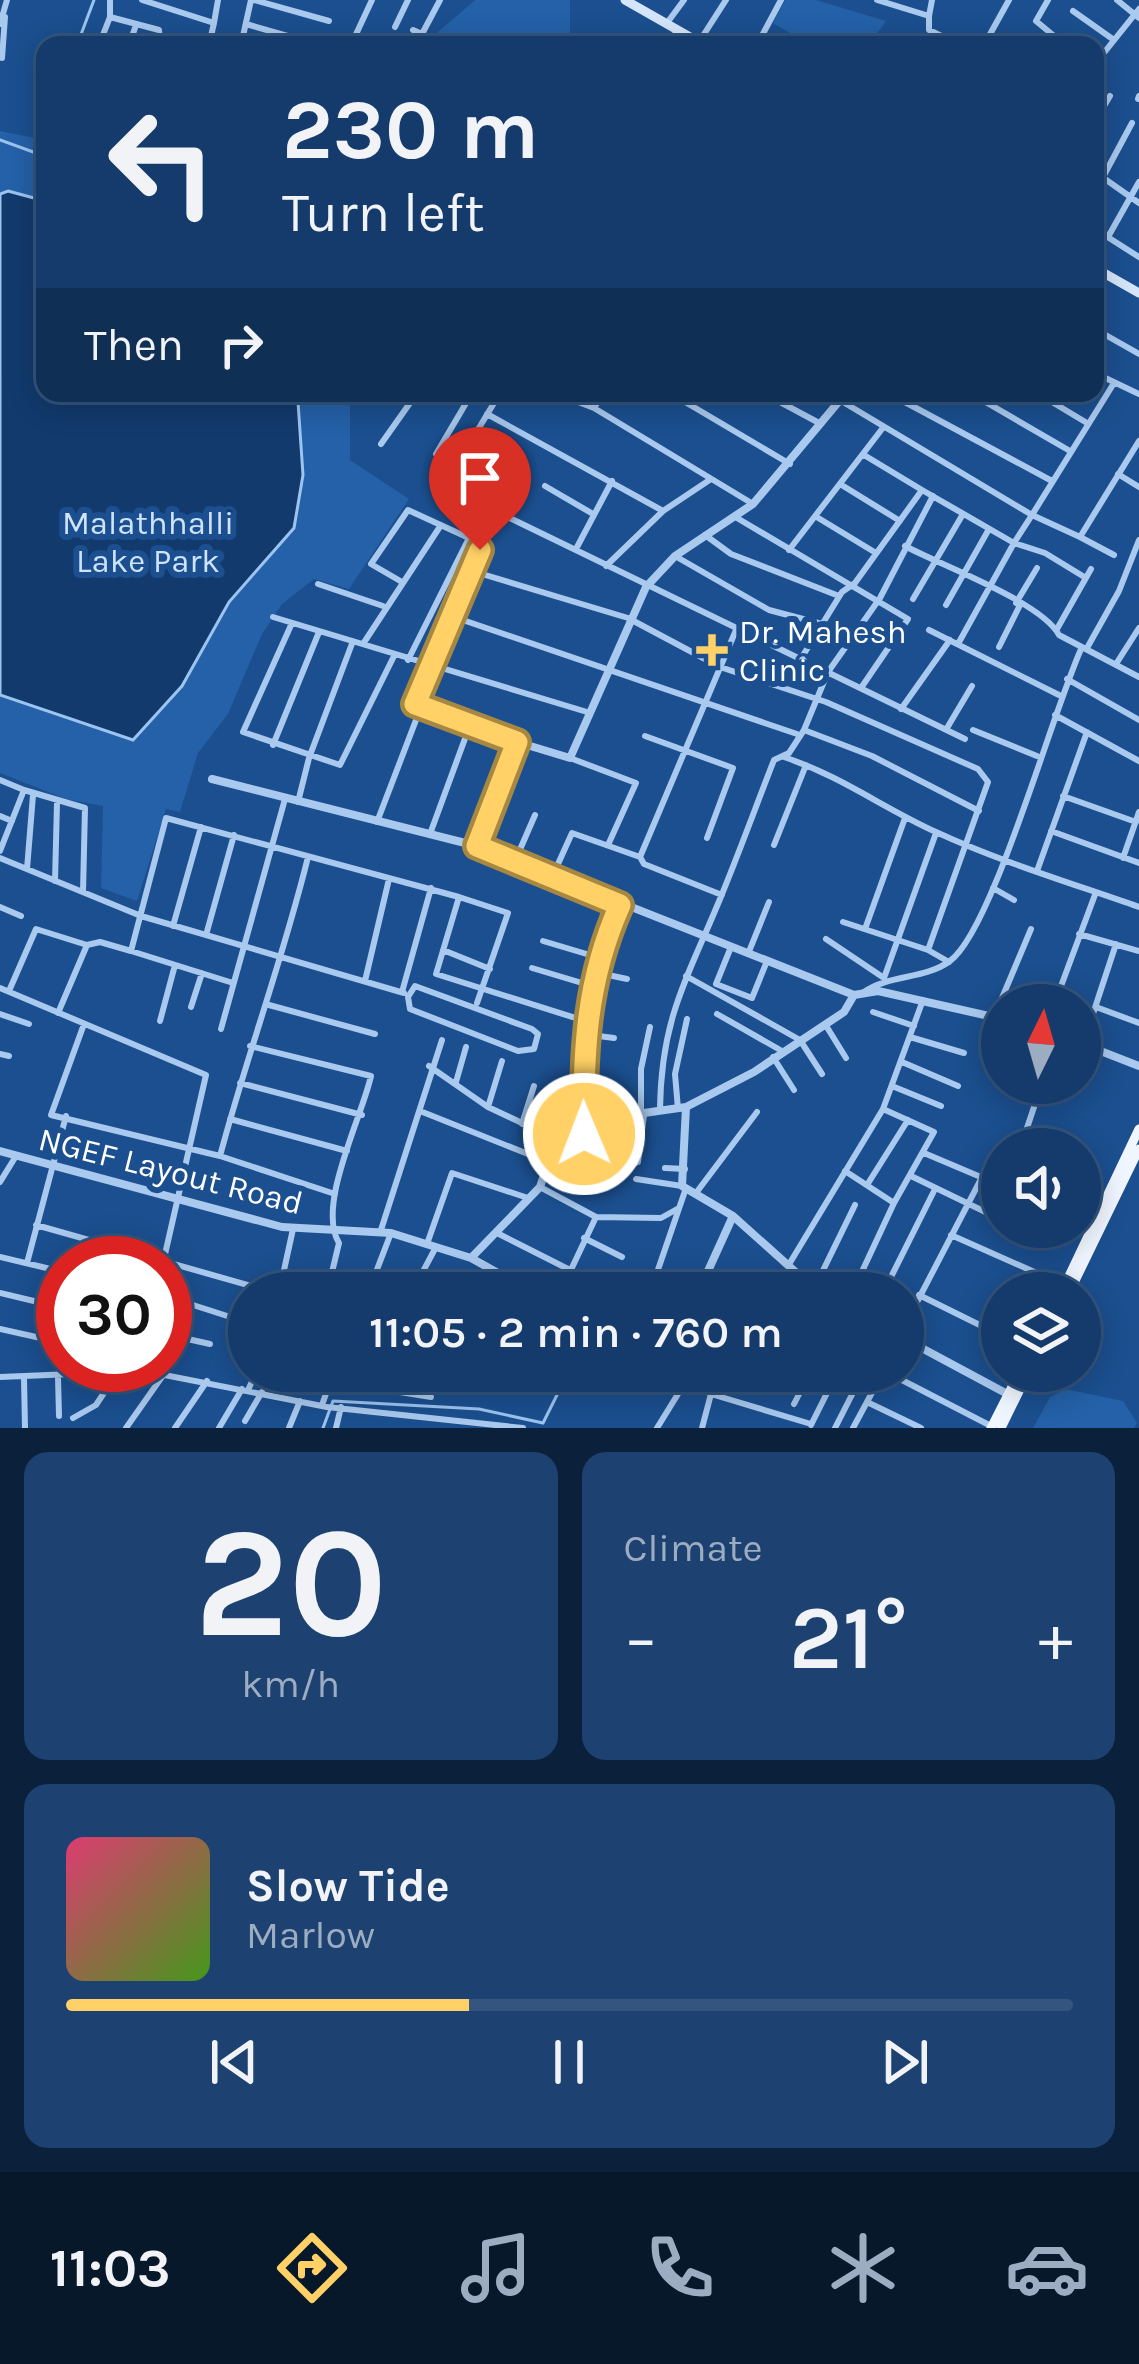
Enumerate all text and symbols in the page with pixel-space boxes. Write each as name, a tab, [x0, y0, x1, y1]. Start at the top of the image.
text: 230 m	[282, 81, 539, 179]
icon: left	[84, 84, 240, 240]
text: Turn left	[282, 181, 485, 245]
icon: right	[208, 312, 274, 378]
text: Then	[84, 319, 184, 371]
pin	[429, 427, 531, 550]
icon: arrive	[447, 445, 513, 511]
park label: Malathhalli Lake Park	[62, 504, 234, 580]
place label: Dr. Mahesh Clinic	[739, 613, 907, 689]
marker: Dr. Mahesh Clinic	[696, 634, 728, 666]
north arrow	[981, 984, 1101, 1104]
map controls	[981, 984, 1101, 1392]
position arrow	[521, 1071, 647, 1197]
street label: NGEF Layout Road	[35, 1120, 307, 1222]
button: sound	[981, 1128, 1101, 1248]
speed limit sign: 30	[36, 1236, 192, 1392]
button: layers	[981, 1272, 1101, 1392]
text: 11:05 · 2 min · 760 m	[369, 1306, 783, 1358]
text: 20	[194, 1492, 387, 1674]
text: Climate	[624, 1525, 763, 1571]
text: 21°	[789, 1585, 908, 1691]
text: −	[624, 1599, 658, 1677]
text: +	[1038, 1599, 1073, 1677]
text: km/h	[241, 1661, 340, 1707]
text: Slow Tide	[246, 1860, 450, 1912]
text: Marlow	[246, 1912, 375, 1958]
icon: previous	[201, 2029, 267, 2095]
icon: pause	[536, 2029, 602, 2095]
icon: next	[872, 2029, 938, 2095]
icon: directions	[270, 2226, 354, 2310]
icon: music	[454, 2226, 538, 2310]
icon: phone	[638, 2226, 722, 2310]
icon: climate	[821, 2226, 905, 2310]
icon: car	[1005, 2226, 1089, 2310]
text: 11:03	[50, 2236, 171, 2300]

